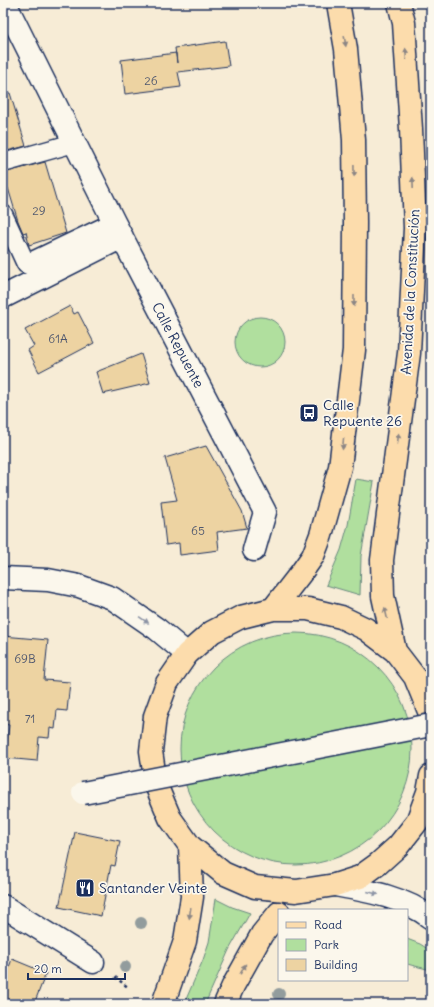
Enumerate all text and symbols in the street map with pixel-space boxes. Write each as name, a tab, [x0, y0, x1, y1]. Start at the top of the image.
one-way arrow	[342, 35, 348, 48]
one-way arrow	[403, 48, 410, 60]
house number: 26	[144, 73, 158, 88]
one-way arrow	[351, 165, 357, 178]
one-way arrow	[410, 177, 417, 189]
house number: 29	[32, 203, 46, 218]
street label: Avenida de la Constitución	[397, 209, 423, 375]
one-way arrow	[351, 295, 357, 308]
street label: Calle Repuente	[148, 299, 208, 391]
house number: 61A	[48, 331, 68, 346]
place label: Calle Repuente 26	[323, 396, 402, 430]
bus stop icon: Calle Repuente 26	[298, 402, 320, 424]
one-way arrow	[395, 433, 401, 445]
one-way arrow	[339, 438, 346, 450]
house number: 65	[191, 523, 205, 538]
one-way arrow	[383, 607, 389, 619]
one-way arrow	[139, 616, 149, 624]
house number: 69B	[14, 651, 36, 666]
house number: 71	[25, 711, 35, 726]
restaurant icon: Santander Veinte	[74, 877, 96, 899]
place label: Santander Veinte	[99, 879, 207, 897]
one-way arrow	[368, 890, 380, 896]
one-way arrow	[187, 907, 193, 919]
legend	[278, 909, 408, 981]
text: Road	[314, 917, 342, 932]
text: Park	[314, 937, 339, 952]
scale bar	[28, 955, 125, 981]
text: Building	[314, 957, 358, 972]
text: 20 m	[34, 961, 62, 976]
one-way arrow	[240, 963, 246, 975]

